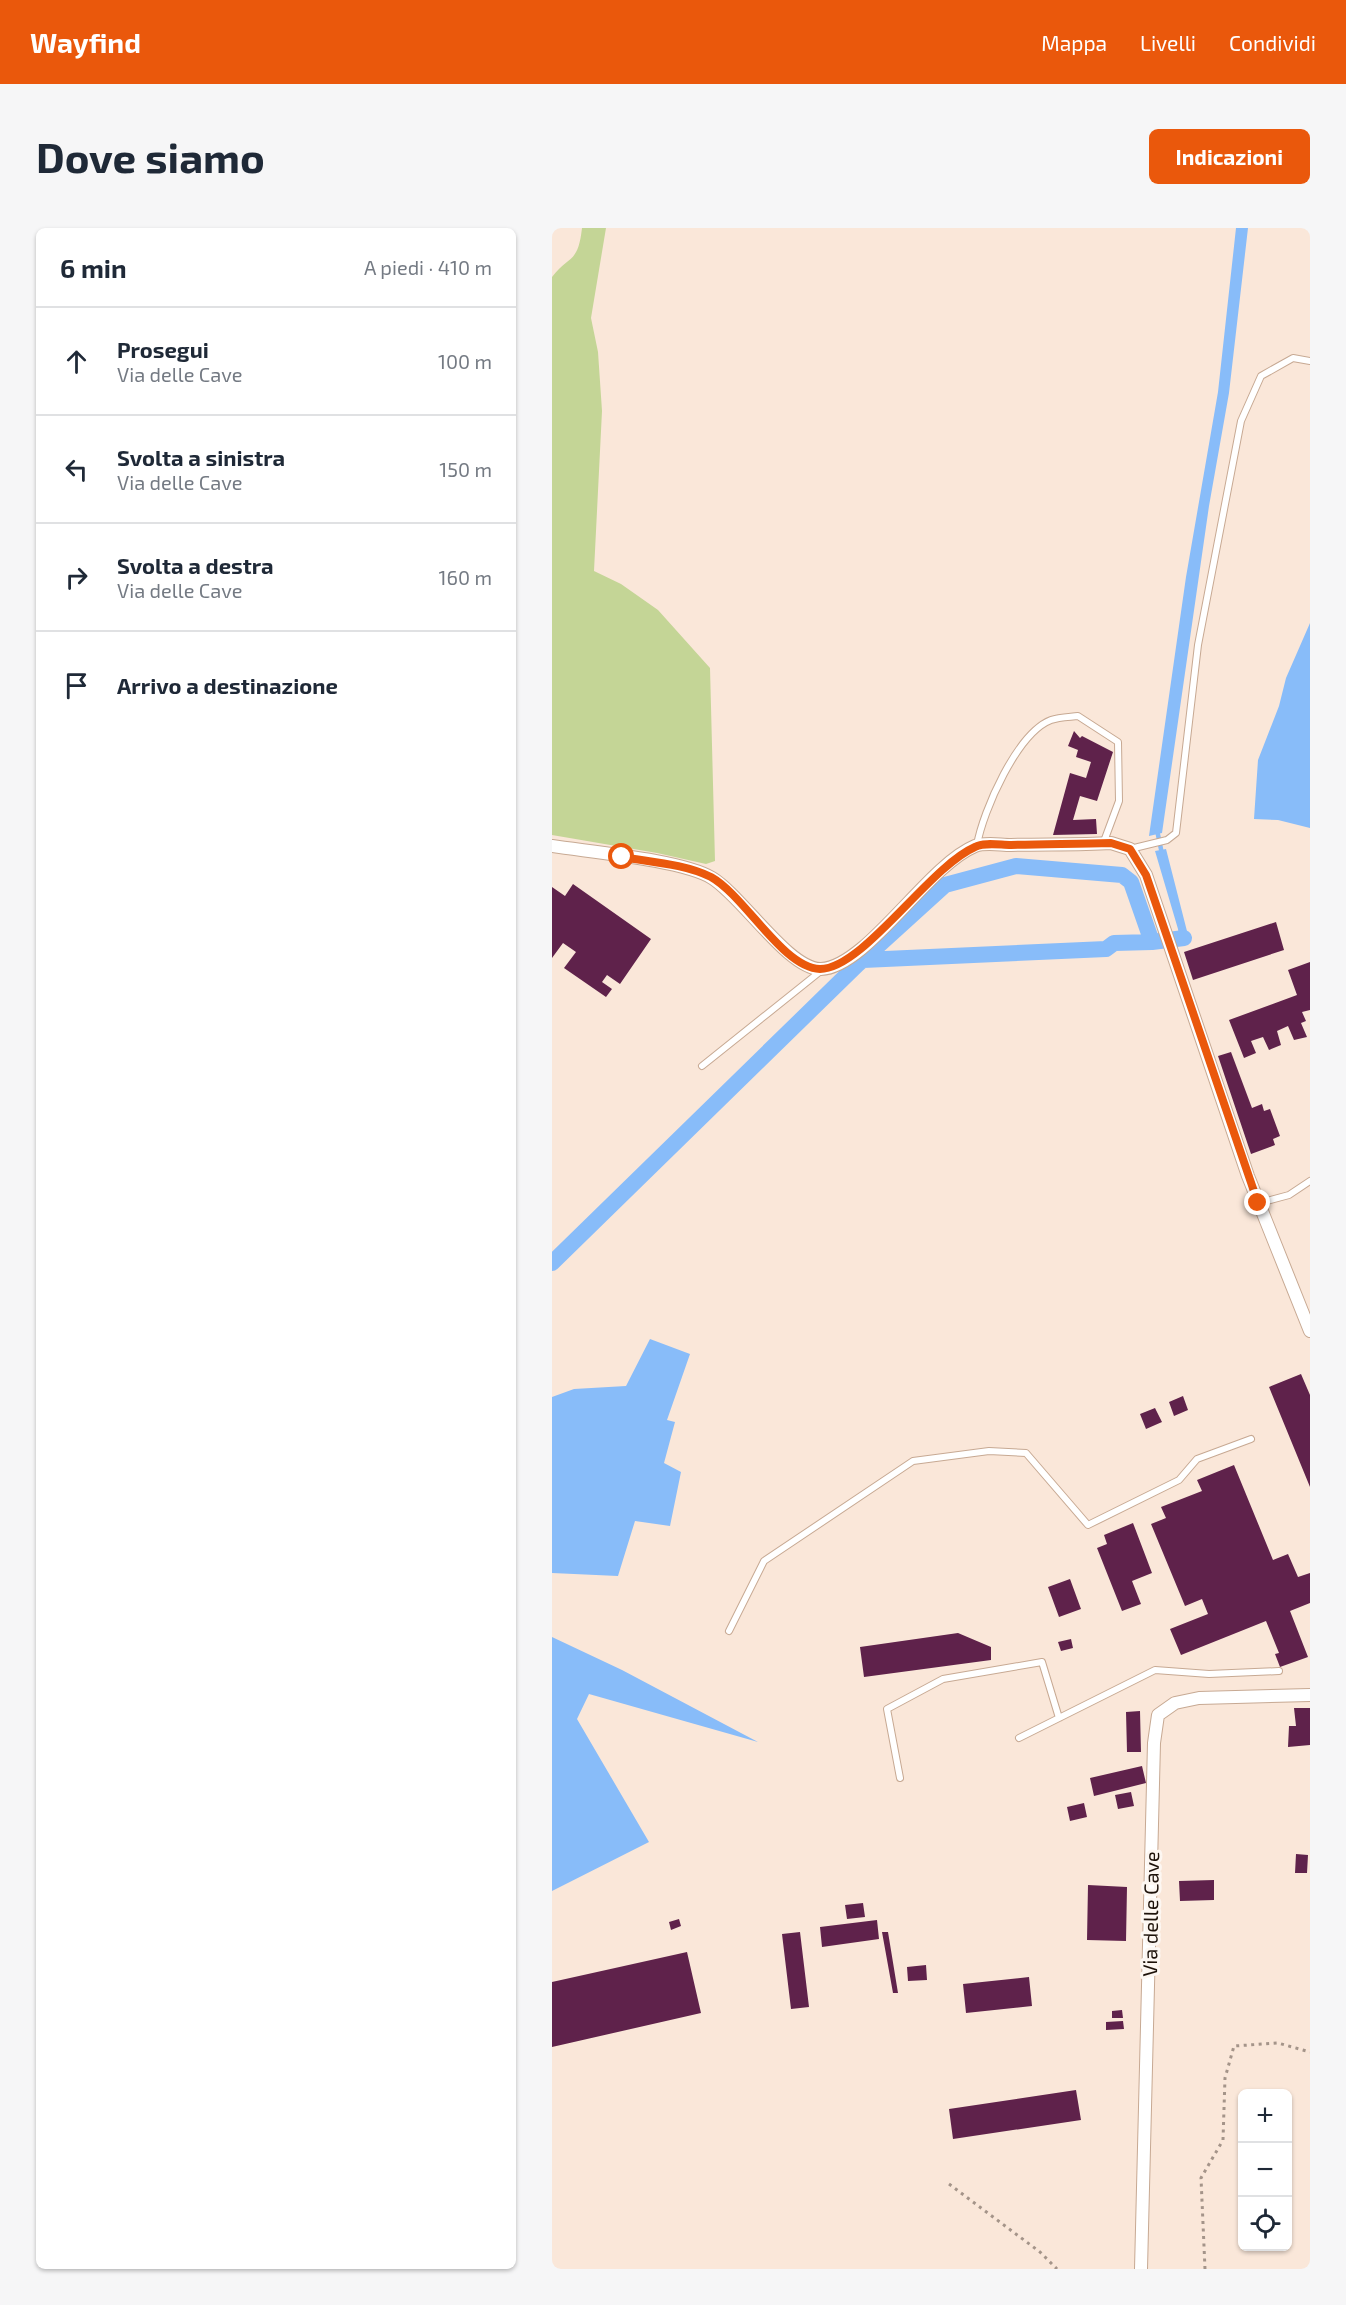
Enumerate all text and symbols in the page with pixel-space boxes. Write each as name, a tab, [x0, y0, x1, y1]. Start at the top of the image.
text: Wayfind	[30, 25, 141, 59]
text: Mappa	[1041, 30, 1107, 55]
text: Livelli	[1140, 30, 1196, 55]
text: Condividi	[1229, 30, 1316, 55]
button: Indicazioni	[1149, 129, 1310, 184]
text: Dove siamo	[36, 131, 265, 181]
text: 6 min	[60, 252, 127, 283]
text: A piedi · 410 m	[364, 255, 492, 279]
text: Prosegui	[117, 336, 209, 362]
icon: ahead	[60, 345, 93, 378]
text: 100 m	[438, 349, 492, 373]
text: Via delle Cave	[117, 362, 242, 386]
text: Svolta a sinistra	[117, 444, 285, 470]
icon: left	[60, 453, 93, 486]
text: 150 m	[439, 457, 492, 481]
text: Via delle Cave	[117, 470, 242, 494]
text: Svolta a destra	[117, 552, 274, 578]
icon: right	[60, 561, 93, 594]
text: 160 m	[439, 565, 492, 589]
text: Via delle Cave	[117, 578, 242, 602]
icon: arrive	[60, 669, 93, 702]
text: Arrivo a destinazione	[117, 672, 338, 698]
route start	[608, 843, 634, 869]
route end	[1244, 1189, 1270, 1215]
street label: Via delle Cave	[1137, 1851, 1163, 1977]
map controls	[1238, 2089, 1292, 2251]
button: +	[1238, 2089, 1292, 2143]
button: −	[1238, 2143, 1292, 2197]
button: locate	[1238, 2197, 1292, 2251]

